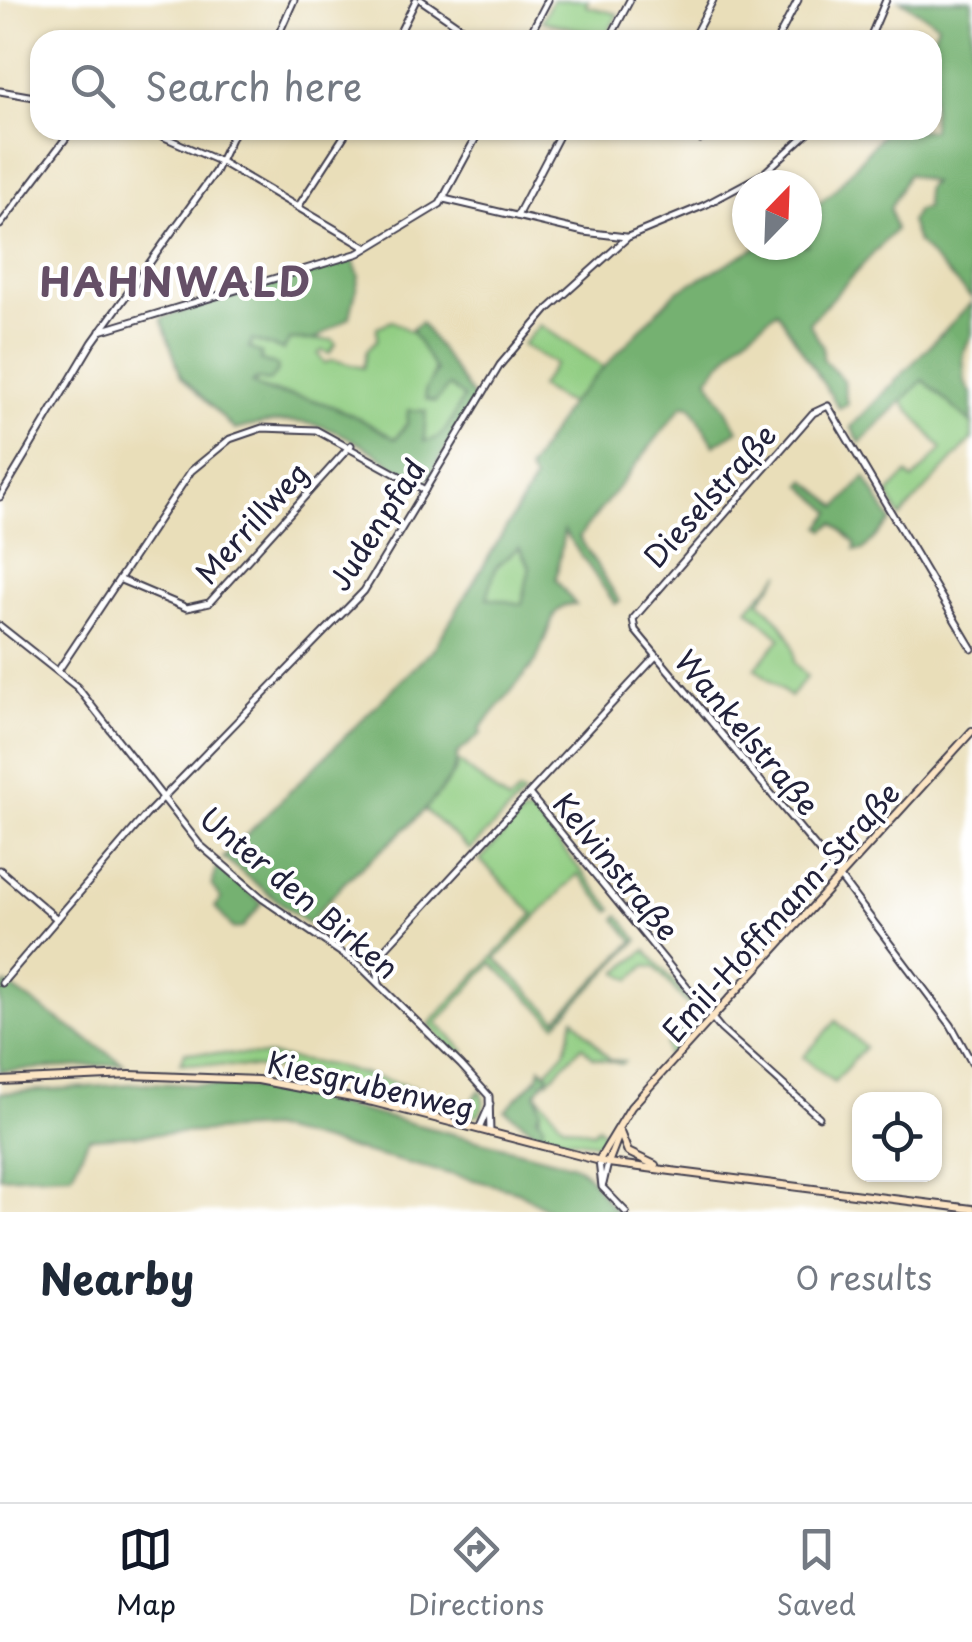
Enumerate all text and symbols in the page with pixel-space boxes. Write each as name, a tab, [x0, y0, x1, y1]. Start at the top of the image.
search box	[30, 30, 942, 140]
text: Search here	[145, 57, 362, 114]
icon: search	[65, 58, 120, 113]
north arrow	[732, 170, 822, 260]
district label: HAHNWALD	[39, 250, 313, 311]
street label: Dieselstraße	[632, 413, 786, 577]
street label: Judenpfad	[316, 449, 436, 599]
street label: Merrillweg	[184, 451, 318, 593]
street label: Wankelstraße	[665, 639, 831, 825]
street label: Emil-Hoffmann-Straße	[651, 771, 909, 1051]
street label: Kelvinstraße	[543, 782, 691, 950]
street label: Unter den Birken	[191, 795, 409, 989]
street label: Kiesgrubenweg	[263, 1038, 479, 1130]
map controls	[852, 1092, 942, 1182]
button: locate	[852, 1092, 942, 1182]
text: Nearby	[40, 1246, 194, 1309]
text: 0 results	[796, 1253, 932, 1301]
tab: Map	[116, 1522, 176, 1625]
tab: Directions	[408, 1522, 544, 1625]
tab: Saved	[776, 1522, 856, 1625]

